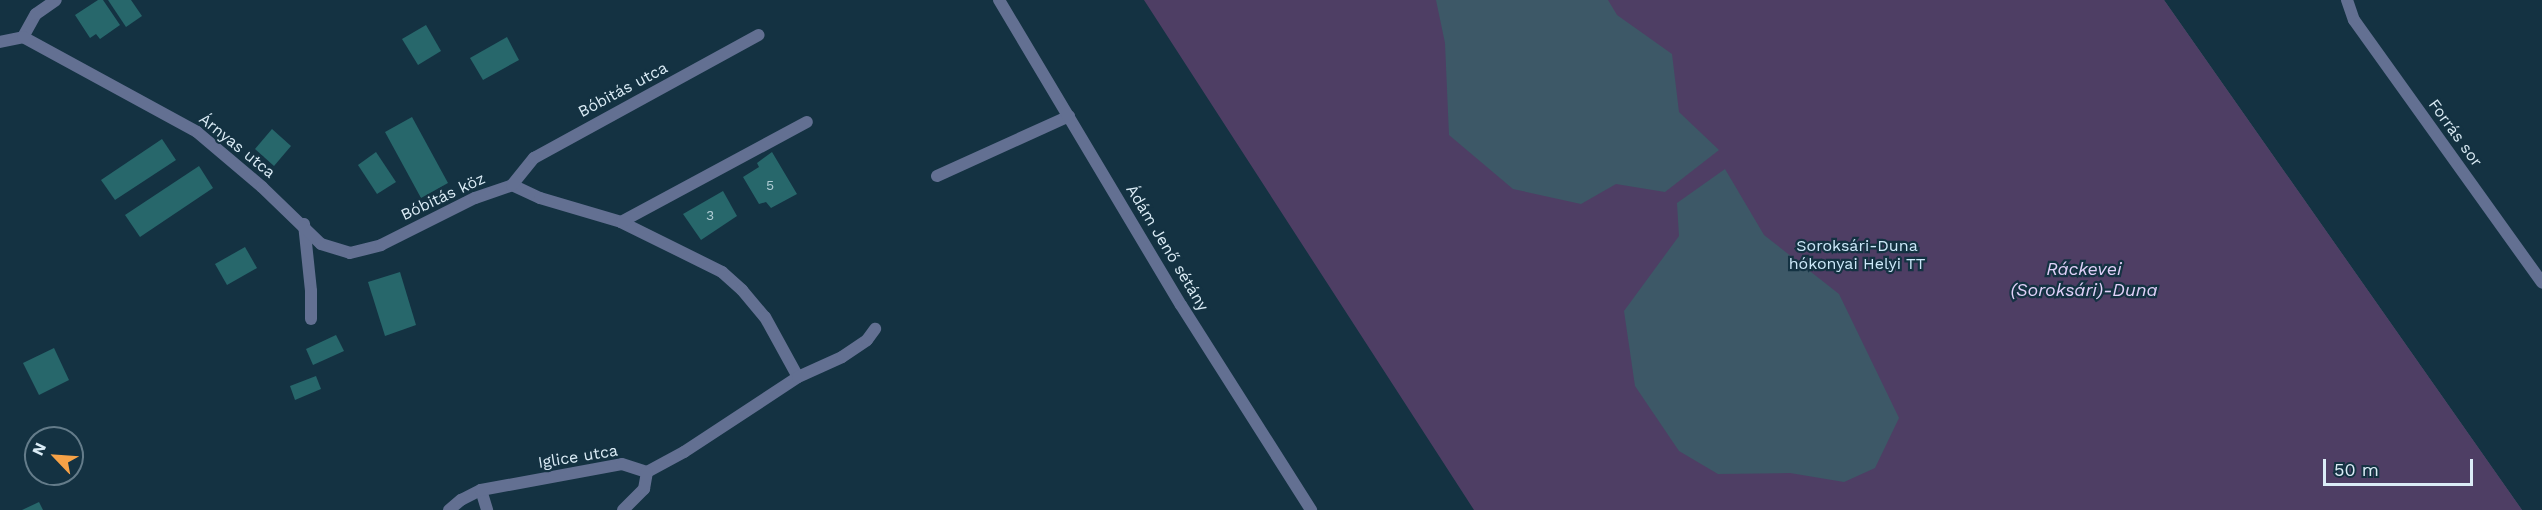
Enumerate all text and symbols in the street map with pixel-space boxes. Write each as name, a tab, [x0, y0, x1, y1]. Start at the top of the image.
street label: Bóbitás utca	[575, 58, 671, 122]
street label: Forrás sor	[2424, 95, 2486, 171]
street label: Árnyas utca	[195, 109, 279, 183]
street label: Bóbitás köz	[398, 169, 488, 225]
house number: 5	[766, 177, 774, 193]
street label: Ádám Jenő sétány	[1122, 181, 1212, 315]
house number: 3	[706, 207, 714, 223]
park label: Soroksári-Duna hókonyai Helyi TT	[1788, 236, 1926, 274]
water label: Ráckevei (Soroksári)-Duna	[2010, 259, 2158, 302]
north arrow	[24, 426, 84, 486]
text: N	[28, 440, 50, 458]
street label: Iglice utca	[537, 441, 619, 473]
scale bar	[2326, 447, 2476, 485]
text: 50 m	[2334, 459, 2379, 480]

